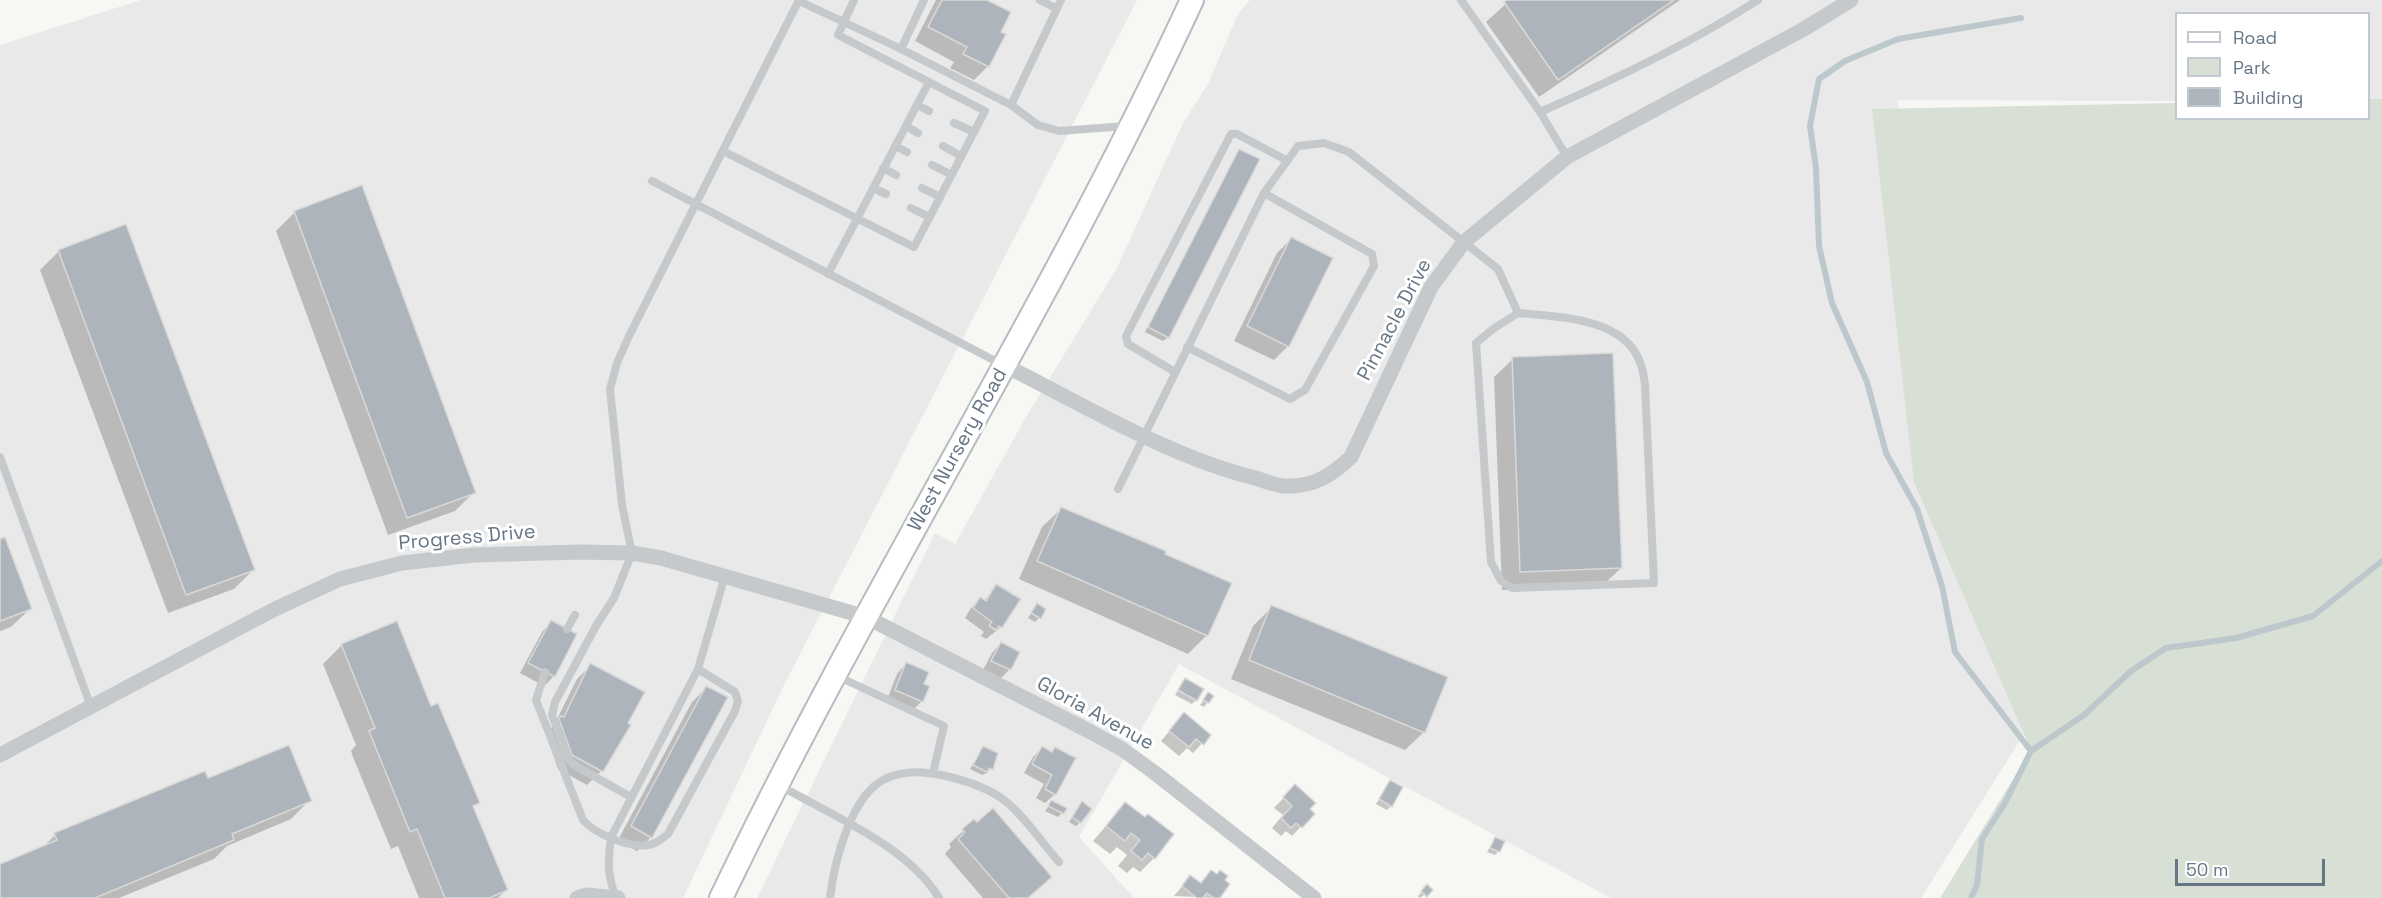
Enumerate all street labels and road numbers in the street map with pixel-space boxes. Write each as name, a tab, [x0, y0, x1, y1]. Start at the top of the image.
street label: Pinnacle Drive	[1353, 255, 1437, 385]
street label: West Nursery Road	[903, 364, 1013, 536]
street label: Progress Drive	[397, 520, 537, 556]
street label: Gloria Avenue	[1032, 672, 1158, 756]

